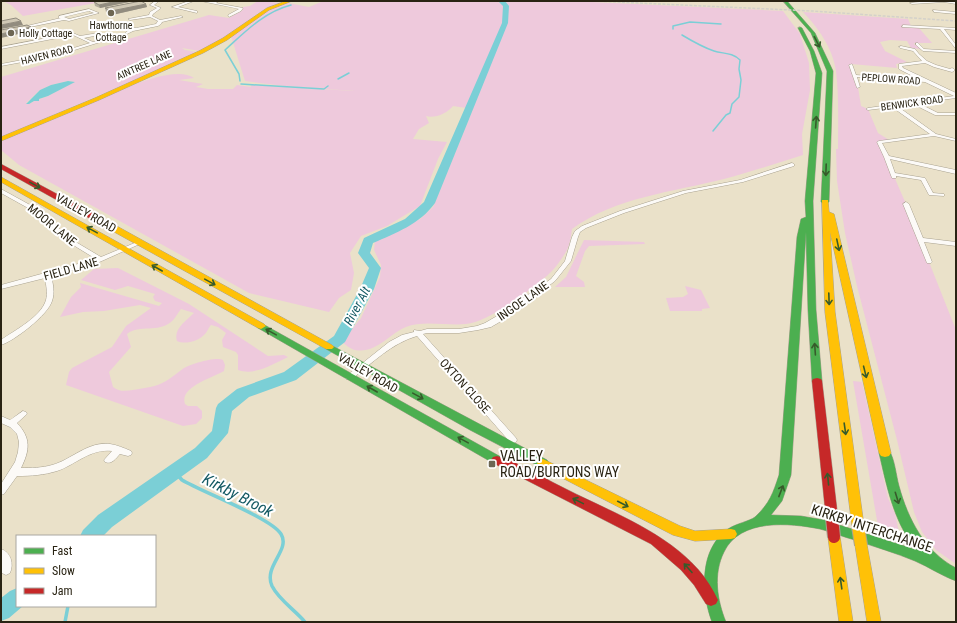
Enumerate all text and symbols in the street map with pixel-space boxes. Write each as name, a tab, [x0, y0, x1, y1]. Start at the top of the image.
marker: Hawthorne Cottage	[106, 8, 116, 18]
place label: Hawthorne Cottage	[90, 20, 133, 43]
marker: Holly Cottage	[6, 28, 16, 38]
place label: Holly Cottage	[19, 28, 73, 39]
one-way arrow	[814, 36, 821, 48]
street label: HAVEN ROAD	[20, 43, 75, 67]
street label: AINTREE LANE	[115, 48, 173, 82]
street label: PEPLOW ROAD	[861, 71, 921, 87]
street label: BENWICK ROAD	[880, 93, 944, 113]
one-way arrow	[812, 116, 819, 129]
one-way arrow	[822, 163, 830, 176]
one-way arrow	[29, 181, 41, 189]
street label: VALLEY ROAD	[53, 191, 119, 235]
street label: MOOR LANE	[25, 201, 79, 249]
one-way arrow	[86, 226, 98, 234]
one-way arrow	[834, 238, 842, 251]
street label: FIELD LANE	[42, 255, 100, 283]
one-way arrow	[151, 263, 163, 271]
one-way arrow	[204, 278, 216, 286]
street label: INGOE LANE	[495, 278, 551, 324]
water label: River Alt	[341, 284, 373, 328]
one-way arrow	[826, 293, 833, 306]
one-way arrow	[265, 327, 277, 335]
one-way arrow	[812, 343, 819, 356]
street label: VALLEY ROAD	[336, 350, 401, 396]
street label: OXTON CLOSE	[437, 356, 493, 416]
one-way arrow	[862, 365, 870, 378]
one-way arrow	[366, 385, 378, 393]
one-way arrow	[412, 393, 424, 401]
one-way arrow	[841, 422, 849, 435]
one-way arrow	[457, 436, 469, 444]
place label: VALLEY ROAD/BURTONS WAY	[500, 448, 620, 480]
marker: VALLEY ROAD/BURTONS WAY	[487, 459, 497, 469]
water label: Kirkby Brook	[199, 469, 278, 521]
one-way arrow	[824, 473, 832, 486]
one-way arrow	[777, 486, 785, 498]
one-way arrow	[894, 492, 901, 505]
one-way arrow	[572, 497, 584, 504]
one-way arrow	[617, 501, 629, 508]
street label: KIRKBY INTERCHANGE	[809, 501, 935, 555]
legend	[16, 535, 156, 607]
text: Fast	[52, 544, 73, 558]
one-way arrow	[683, 563, 693, 573]
text: Slow	[52, 564, 75, 578]
one-way arrow	[837, 577, 844, 590]
text: Jam	[52, 584, 73, 598]

